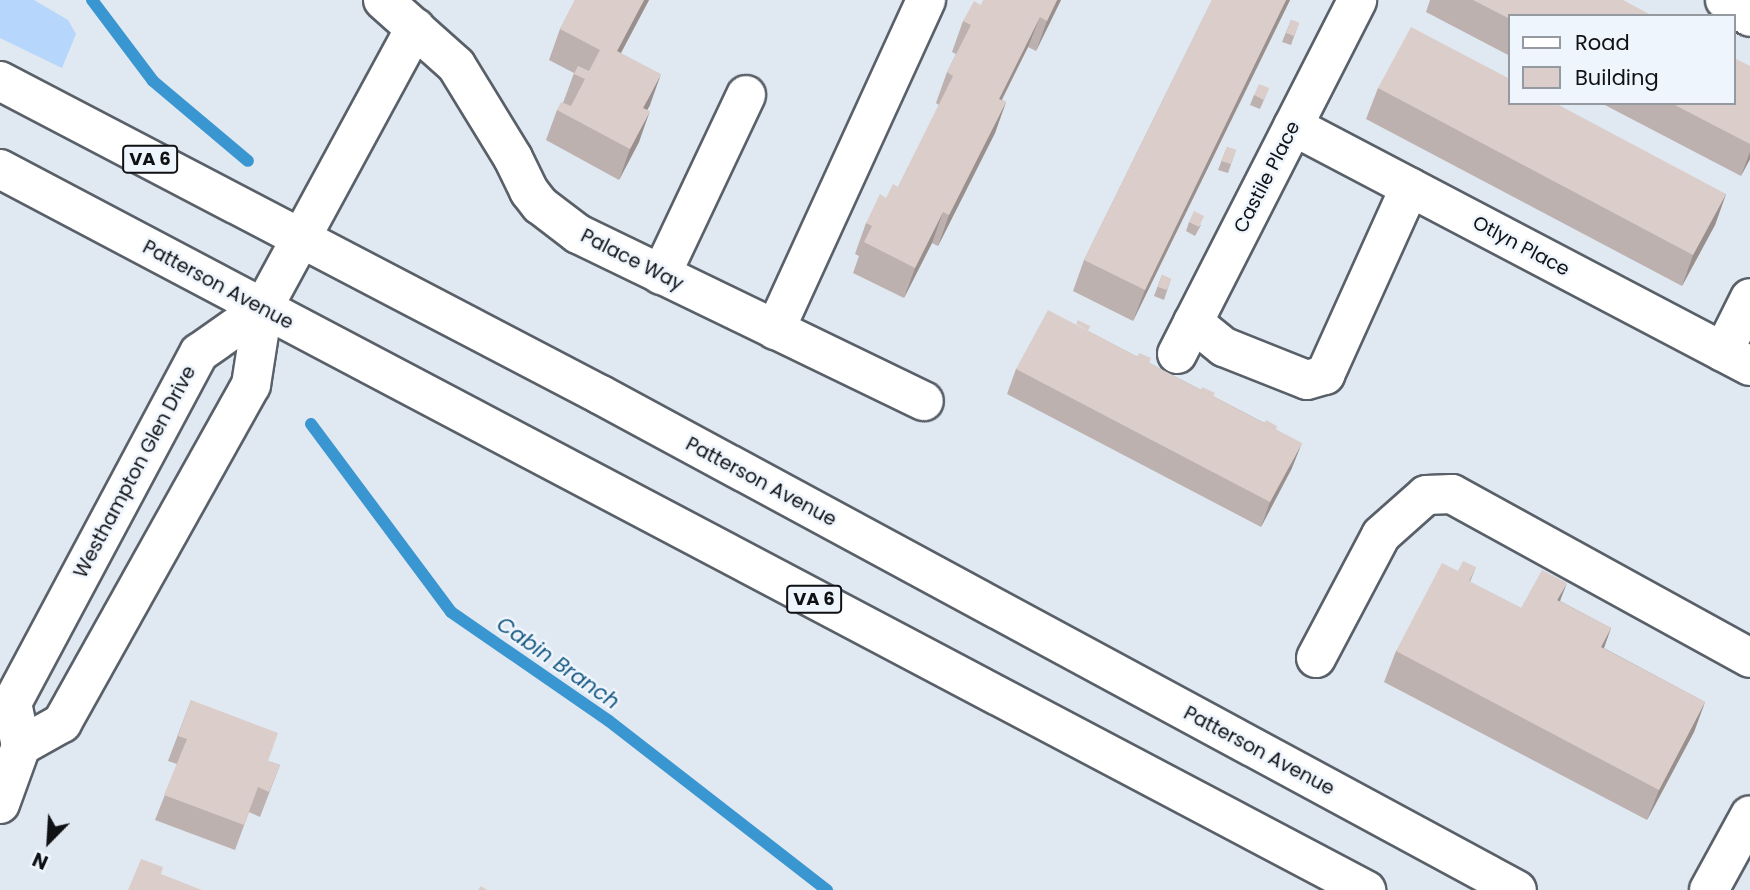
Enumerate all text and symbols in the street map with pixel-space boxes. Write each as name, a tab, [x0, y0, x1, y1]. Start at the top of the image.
legend	[1508, 14, 1736, 105]
text: Road	[1575, 28, 1630, 57]
text: Building	[1575, 63, 1659, 92]
street label: Castile Place	[1229, 117, 1305, 237]
road number: VA 6	[122, 144, 178, 174]
street label: Otlyn Place	[1469, 211, 1573, 281]
street label: Palace Way	[577, 224, 687, 296]
street label: Patterson Avenue	[139, 236, 297, 334]
street label: Westhampton Glen Drive	[69, 362, 201, 582]
street label: Patterson Avenue	[682, 433, 840, 531]
road number: VA 6	[786, 584, 842, 614]
water label: Cabin Branch	[492, 611, 624, 715]
street label: Patterson Avenue	[1180, 702, 1338, 800]
north arrow	[14, 806, 84, 876]
text: N	[28, 845, 52, 876]

